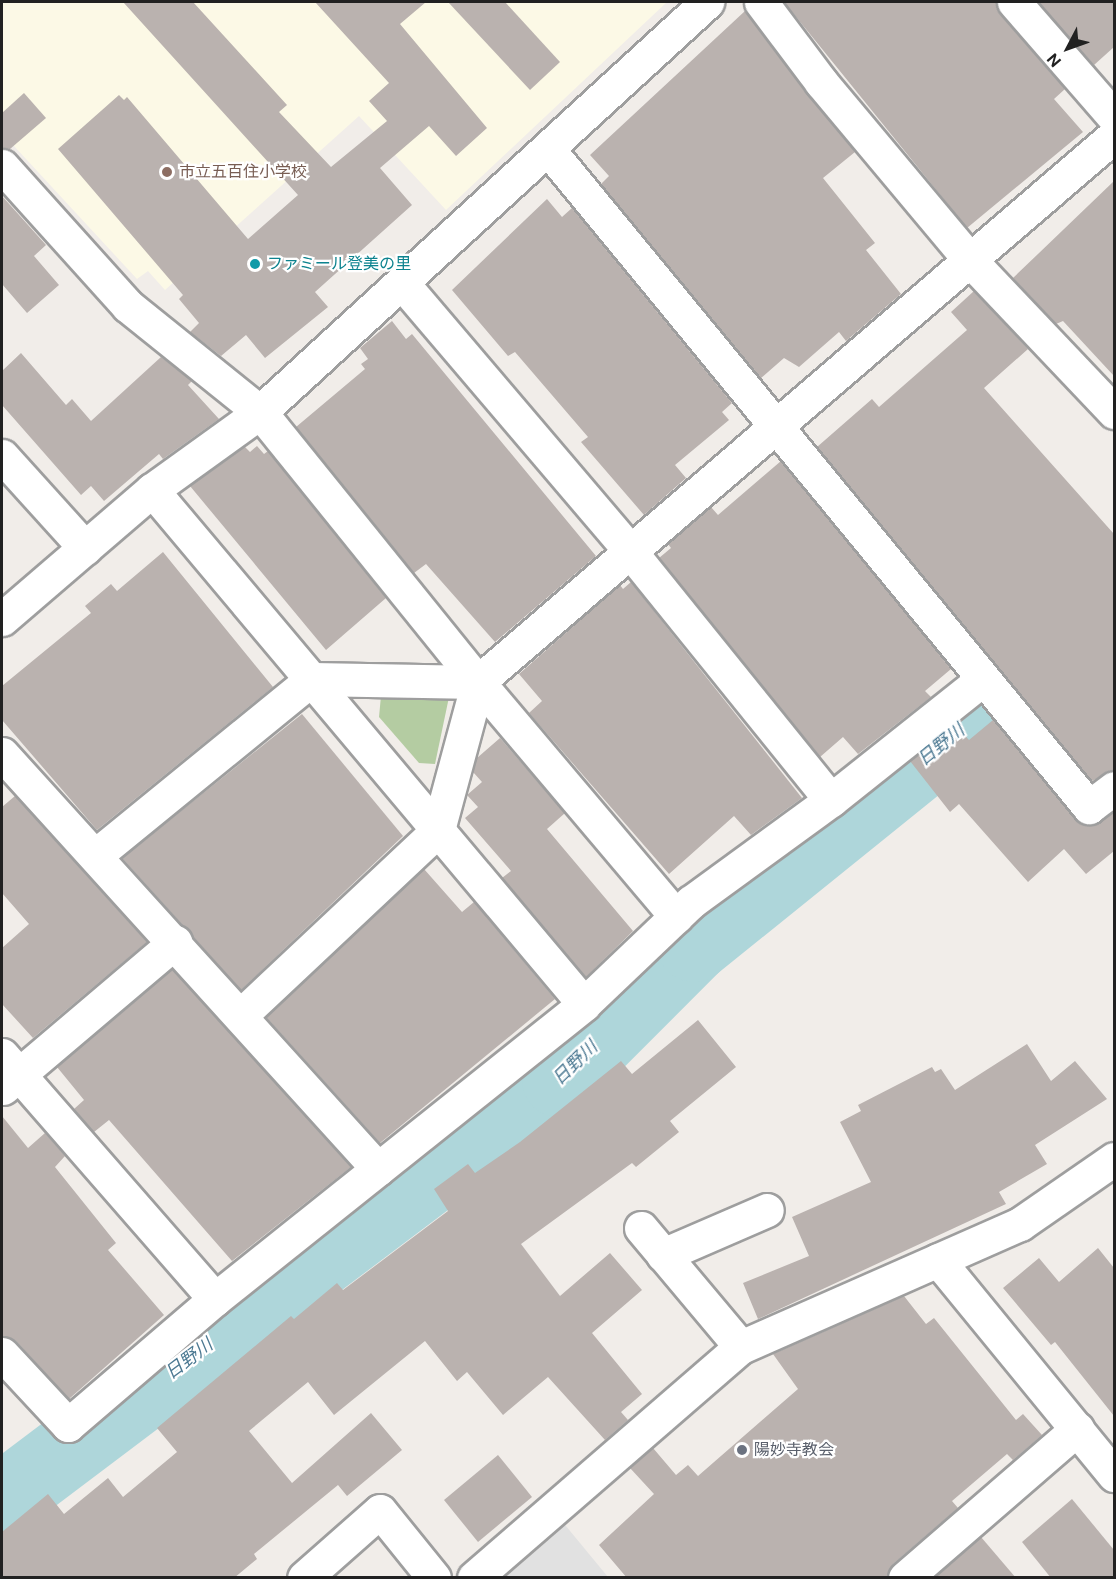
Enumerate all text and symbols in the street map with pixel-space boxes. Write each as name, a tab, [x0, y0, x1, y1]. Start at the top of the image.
north arrow	[1038, 18, 1098, 78]
text: N	[1042, 49, 1066, 71]
place label: 市立五百住小学校	[179, 162, 307, 182]
marker: 市立五百住小学校	[160, 165, 174, 179]
place label: ファミール登美の里	[267, 254, 411, 274]
marker: ファミール登美の里	[248, 257, 262, 271]
water label: 日野川	[913, 720, 969, 770]
water label: 日野川	[548, 1036, 602, 1090]
water label: 日野川	[161, 1334, 217, 1384]
place label: 陽妙寺教会	[754, 1440, 834, 1460]
marker: 陽妙寺教会	[735, 1443, 749, 1457]

